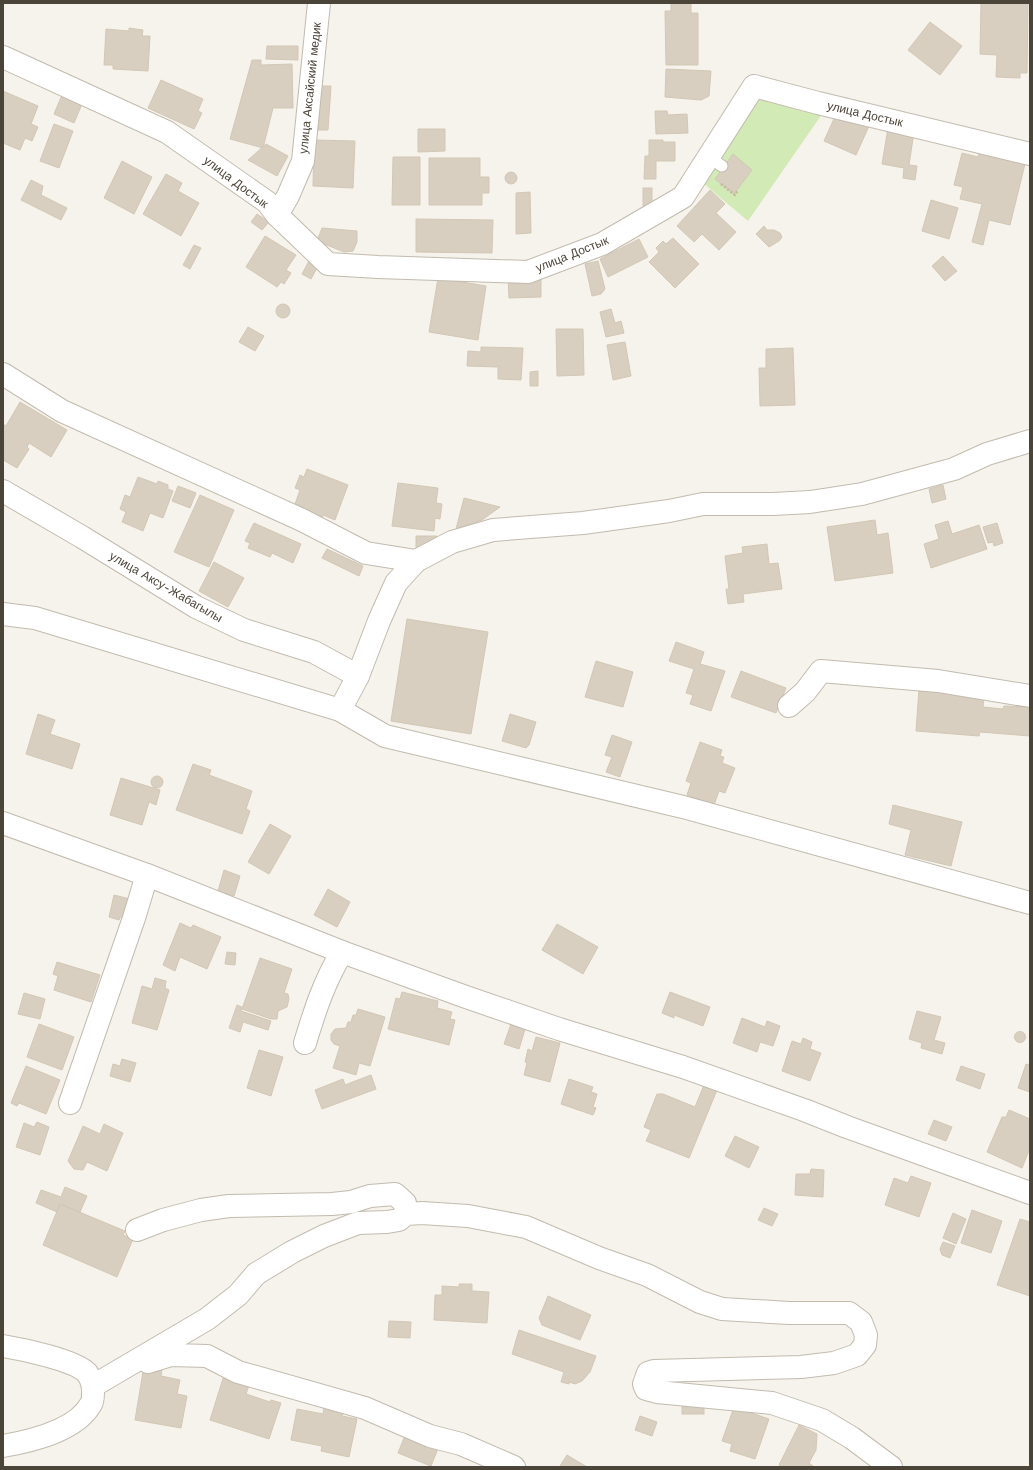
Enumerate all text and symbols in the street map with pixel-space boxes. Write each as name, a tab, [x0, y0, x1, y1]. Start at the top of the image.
street label: улица Аксайский медик	[296, 21, 324, 154]
street label: улица Достык	[826, 98, 905, 130]
street label: улица Достык	[201, 153, 272, 211]
street label: улица Достык	[534, 233, 611, 275]
street label: улица Аксу-Жабагылы	[107, 549, 225, 625]

